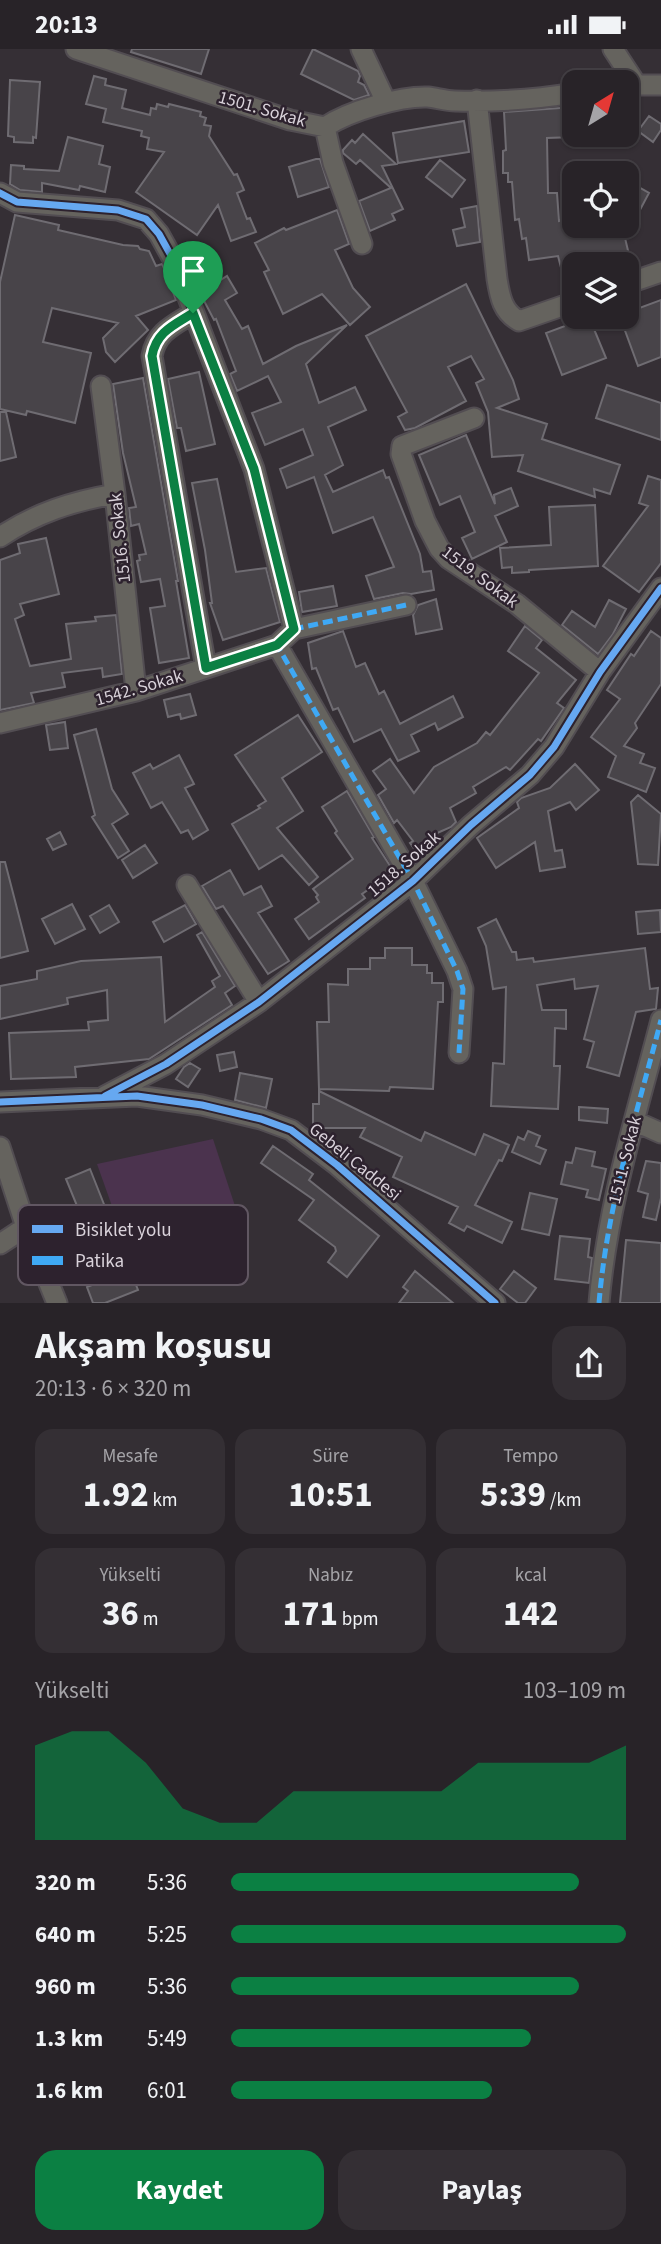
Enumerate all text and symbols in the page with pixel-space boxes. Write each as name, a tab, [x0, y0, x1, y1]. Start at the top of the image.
text: 20:13	[35, 6, 98, 43]
north arrow	[562, 70, 639, 147]
map controls	[562, 70, 639, 329]
street label: 1501. Sokak	[215, 85, 309, 133]
button: locate	[562, 161, 639, 238]
pin	[163, 241, 223, 313]
icon: arrive	[174, 252, 212, 290]
button: layers	[562, 252, 639, 329]
street label: 1516. Sokak	[103, 492, 137, 584]
street label: 1519. Sokak	[437, 540, 524, 614]
street label: 1542. Sokak	[92, 664, 186, 712]
street label: 1518. Sokak	[362, 825, 446, 903]
street label: 1511. Sokak	[602, 1113, 648, 1207]
street label: Gebeli Caddesi	[304, 1117, 406, 1207]
legend	[18, 1205, 248, 1285]
text: Bisiklet yolu	[75, 1217, 171, 1244]
text: Patika	[75, 1248, 124, 1275]
text: Akşam koşusu	[35, 1319, 272, 1373]
button: share	[552, 1326, 626, 1400]
text: 20:13 · 6 × 320 m	[35, 1372, 191, 1405]
text: Mesafe	[102, 1443, 158, 1470]
text: Süre	[312, 1443, 349, 1470]
text: Tempo	[503, 1443, 558, 1470]
text: 1.92	[83, 1470, 149, 1520]
text: 10:51	[288, 1470, 373, 1520]
text: 5:39	[480, 1470, 546, 1520]
text: km	[149, 1487, 178, 1514]
text: /km	[546, 1487, 582, 1514]
text: Yükselti	[99, 1562, 161, 1589]
text: Nabız	[308, 1562, 353, 1589]
text: kcal	[515, 1562, 547, 1589]
text: 36	[102, 1589, 139, 1639]
text: 171	[282, 1589, 338, 1639]
text: 142	[503, 1589, 559, 1639]
text: m	[139, 1606, 158, 1633]
text: bpm	[338, 1606, 379, 1633]
text: Yükselti	[35, 1674, 109, 1707]
text: 103–109 m	[523, 1674, 626, 1707]
text: 320 m	[35, 1866, 96, 1899]
text: 5:36	[147, 1866, 187, 1899]
text: 640 m	[35, 1918, 96, 1951]
text: 5:25	[147, 1918, 187, 1951]
text: 960 m	[35, 1970, 96, 2003]
text: 5:36	[147, 1970, 187, 2003]
text: 1.3 km	[35, 2022, 103, 2055]
text: 5:49	[147, 2022, 187, 2055]
text: 1.6 km	[35, 2074, 103, 2107]
text: 6:01	[147, 2074, 187, 2107]
button: Kaydet	[35, 2150, 324, 2230]
button: Paylaş	[338, 2150, 626, 2230]

